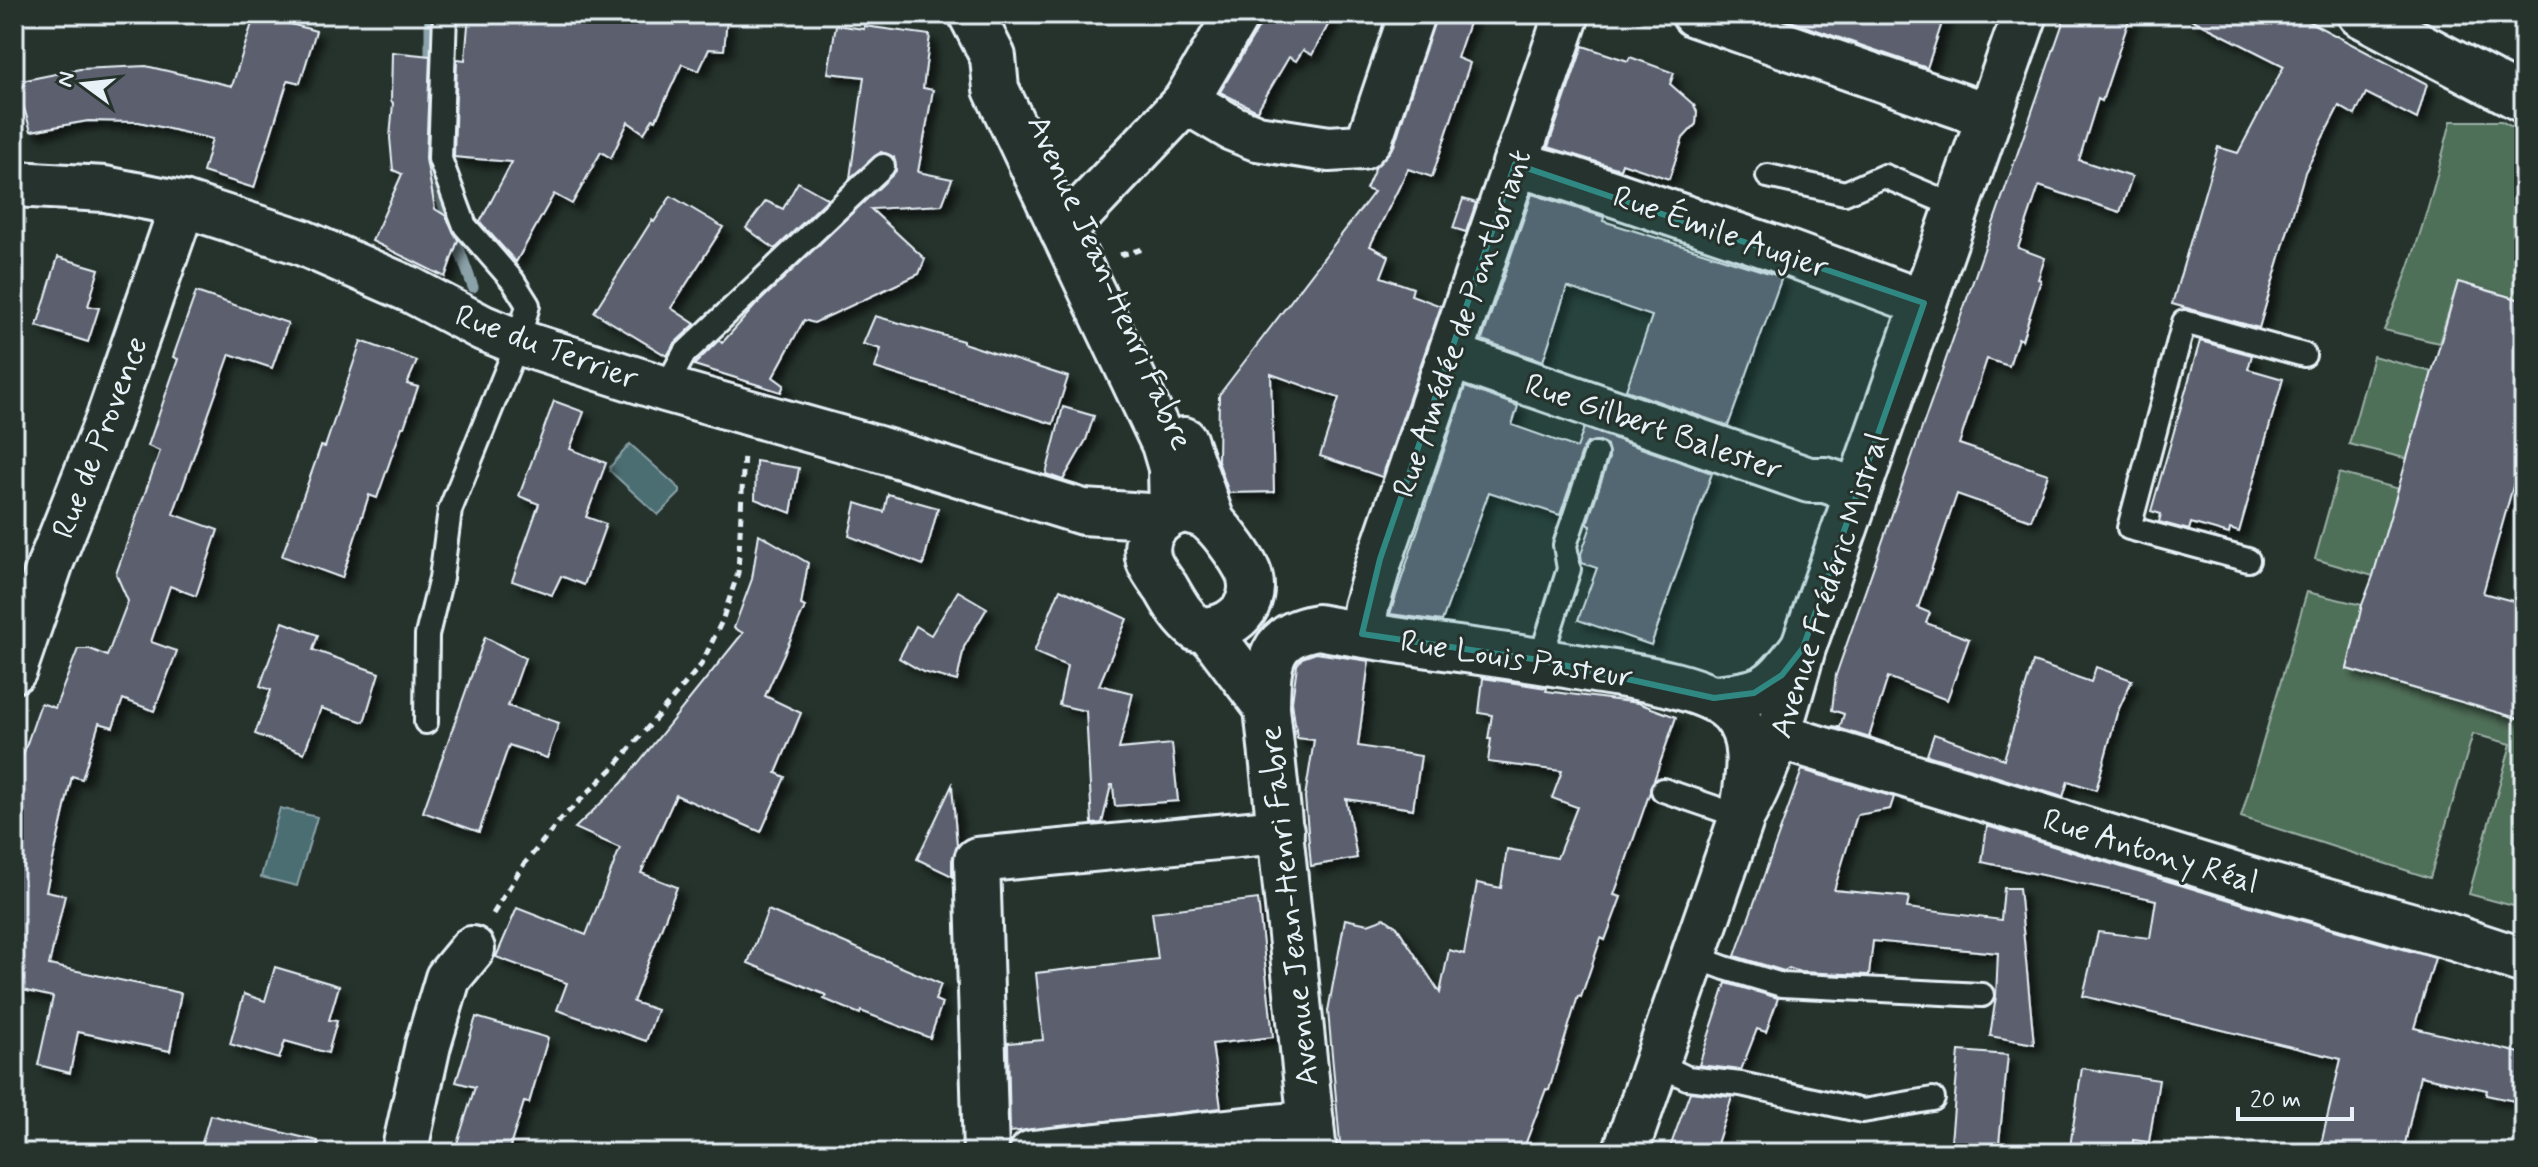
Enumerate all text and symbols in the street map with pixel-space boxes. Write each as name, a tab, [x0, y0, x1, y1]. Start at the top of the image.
north arrow	[44, 44, 124, 124]
text: N	[51, 69, 82, 90]
street label: Avenue Jean-Henri Fabre	[1016, 109, 1202, 457]
street label: Rue Amédée de Pontbriant	[1383, 144, 1542, 503]
street label: Rue Émile Augier	[1607, 176, 1834, 290]
street label: Rue du Terrier	[449, 295, 644, 401]
street label: Rue de Provence	[43, 331, 159, 545]
street label: Rue Gilbert Balester	[1519, 364, 1788, 492]
street label: Avenue Frédéric Mistral	[1761, 428, 1899, 744]
street label: Rue Louis Pasteur	[1397, 621, 1636, 699]
street label: Avenue Jean-Henri Fabre	[1250, 724, 1330, 1088]
street label: Rue Antony Réal	[2038, 799, 2263, 905]
scale bar	[2238, 1071, 2352, 1121]
text: 20 m	[2250, 1085, 2301, 1116]

